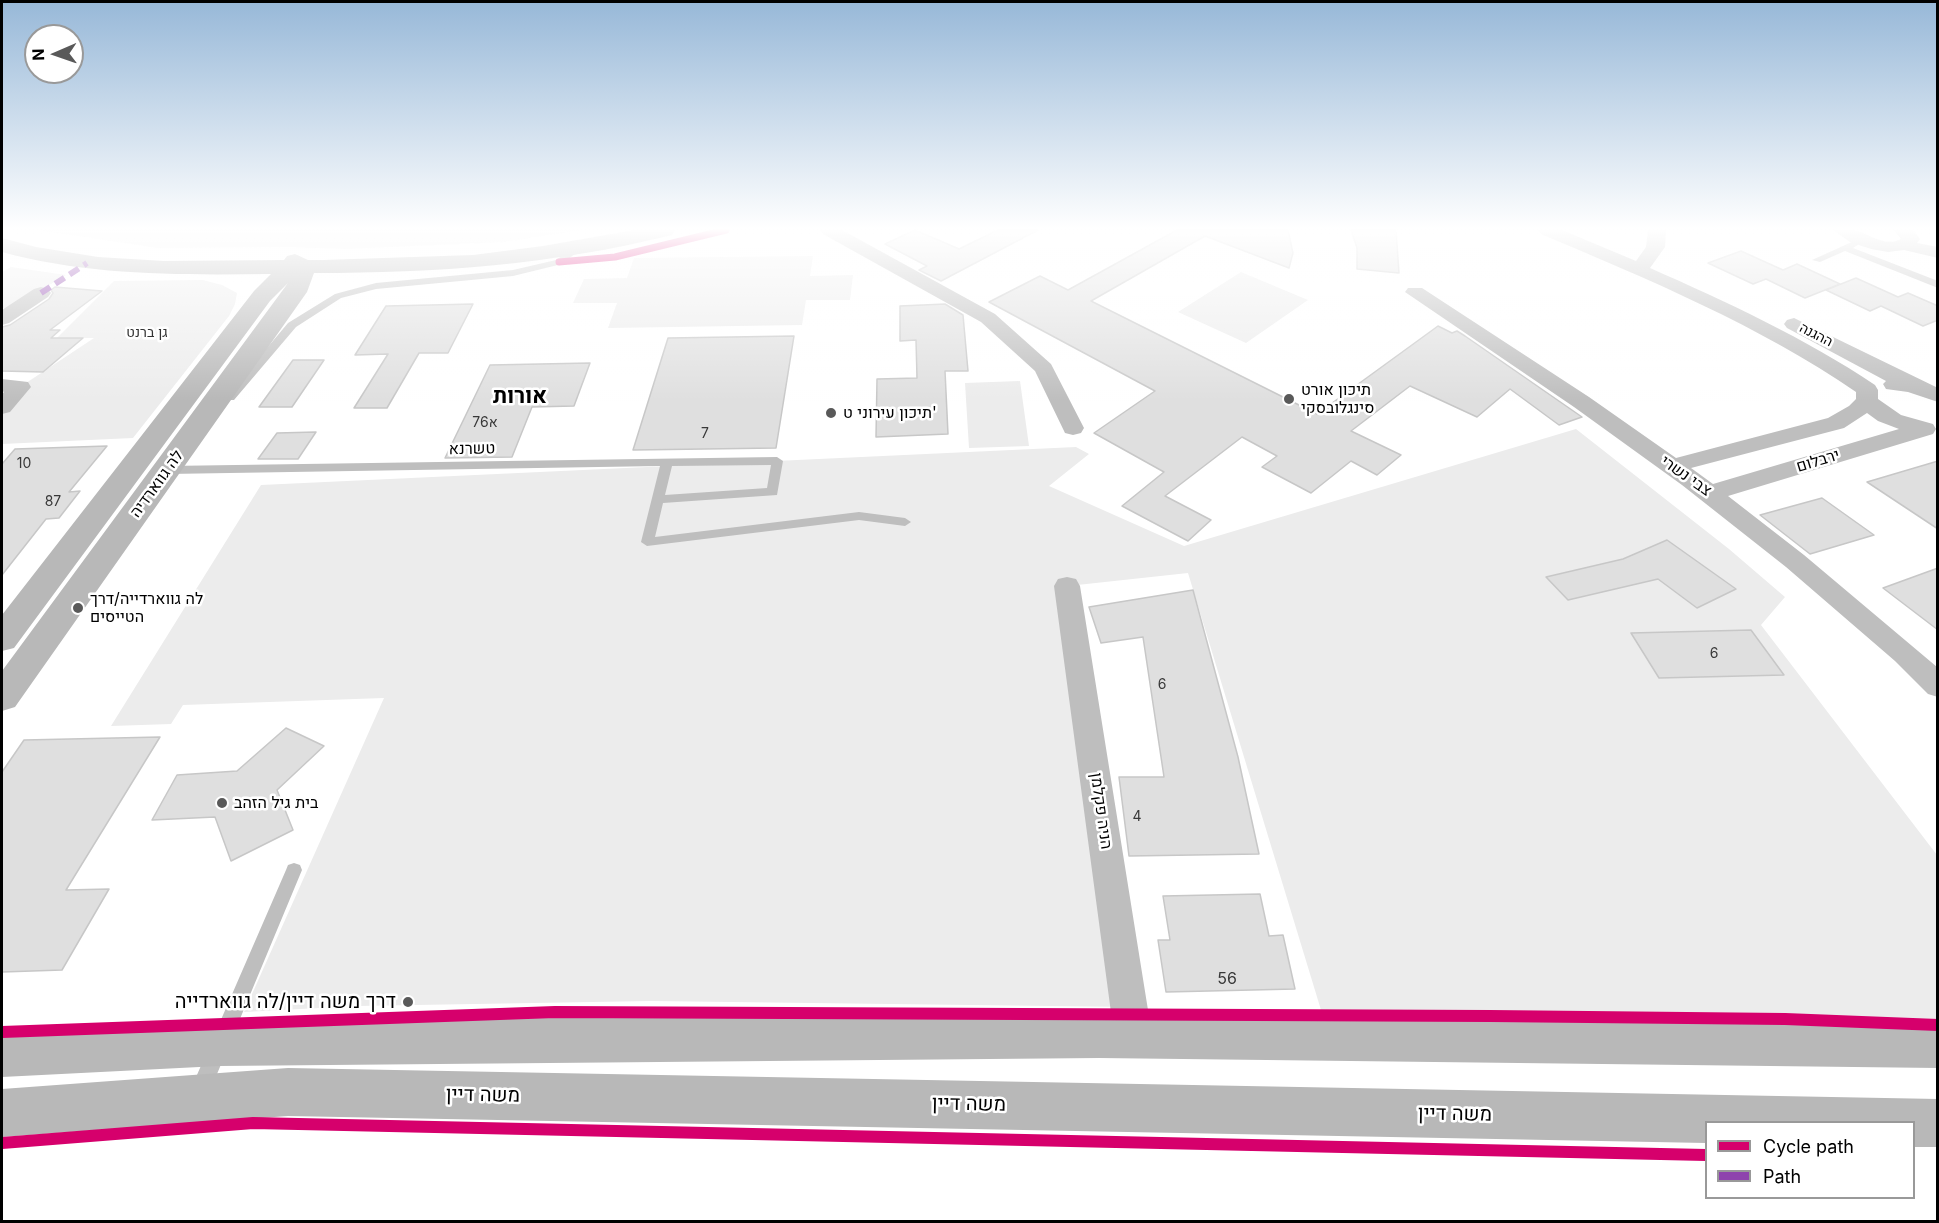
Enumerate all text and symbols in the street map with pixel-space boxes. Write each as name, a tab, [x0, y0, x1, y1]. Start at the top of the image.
north arrow	[24, 24, 84, 84]
text: N	[28, 48, 48, 61]
street label: ההגנה	[1797, 320, 1835, 350]
park label: גן ברנט	[126, 325, 168, 341]
place label: תיכון אורט סינגלובסקי	[1301, 380, 1374, 418]
district label: אורות	[493, 383, 547, 409]
marker: תיכון אורט סינגלובסקי	[1282, 392, 1296, 406]
place label: תיכון עירוני ט'	[843, 403, 937, 423]
marker: תיכון עירוני ט'	[824, 406, 838, 420]
house number: 76א	[472, 415, 498, 431]
house number: 7	[701, 426, 709, 442]
street label: טשרנא	[449, 439, 495, 459]
street label: ירבלום	[1794, 445, 1842, 477]
street label: לה גווארדיה	[126, 447, 188, 521]
street label: צבי נשרי	[1657, 452, 1715, 500]
house number: 10	[17, 456, 31, 472]
house number: 87	[45, 494, 61, 510]
place label: לה גווארדייה/דרך הטייסים	[90, 589, 203, 627]
marker: לה גווארדייה/דרך הטייסים	[71, 601, 85, 615]
house number: 6	[1710, 646, 1718, 662]
house number: 6	[1158, 677, 1166, 693]
street label: הניה פקלמן	[1086, 772, 1116, 850]
place label: בית גיל הזהב	[234, 793, 318, 813]
marker: בית גיל הזהב	[215, 796, 229, 810]
house number: 4	[1132, 809, 1142, 825]
house number: 56	[1217, 969, 1237, 989]
place label: דרך משה דיין/לה גווארדייה	[175, 990, 396, 1014]
marker: דרך משה דיין/לה גווארדייה	[401, 995, 415, 1009]
street label: משה דיין	[446, 1082, 520, 1108]
street label: משה דיין	[932, 1091, 1006, 1117]
street label: משה דיין	[1418, 1101, 1492, 1127]
legend	[1705, 1121, 1915, 1199]
text: Cycle path	[1763, 1136, 1854, 1157]
text: Path	[1763, 1166, 1801, 1187]

